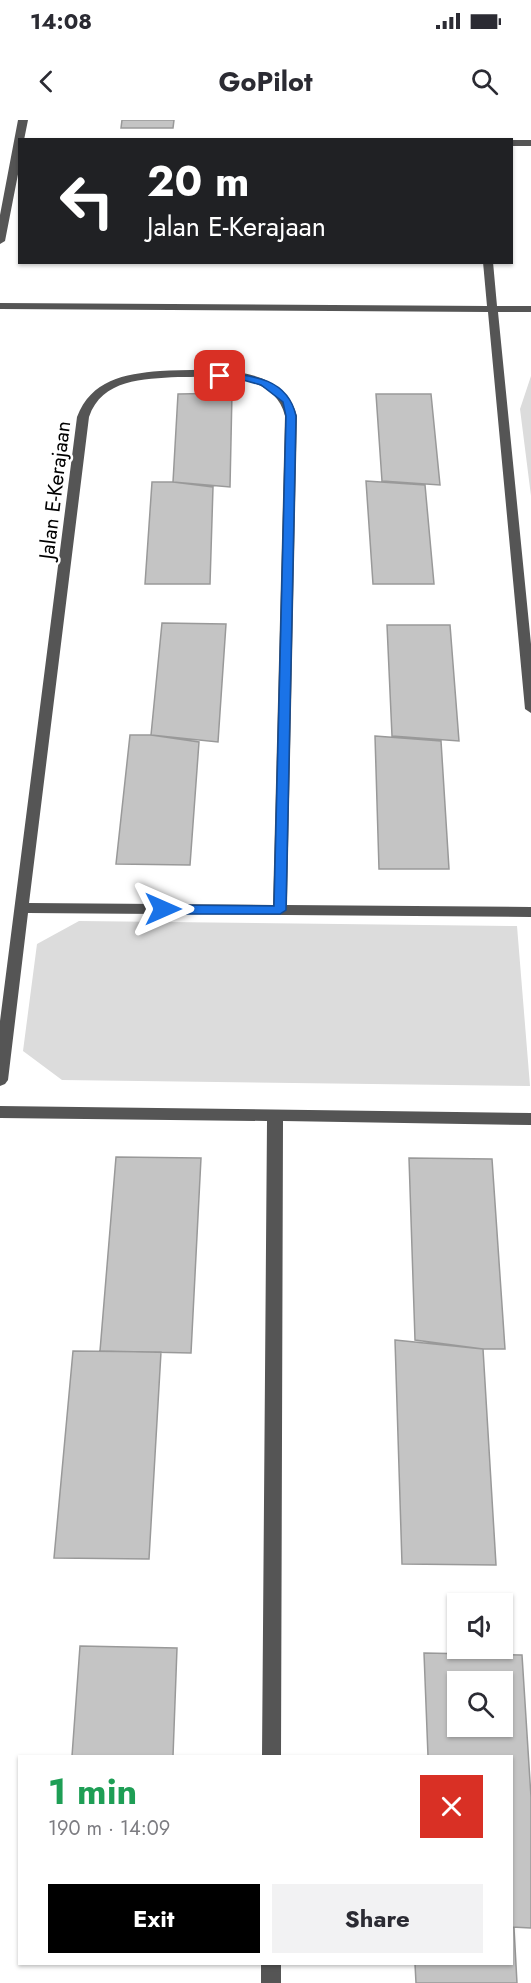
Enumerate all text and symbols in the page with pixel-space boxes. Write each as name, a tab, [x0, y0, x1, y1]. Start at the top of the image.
text: 14:08	[30, 5, 92, 37]
text: GoPilot	[219, 62, 313, 101]
icon: back	[30, 65, 63, 98]
icon: search	[468, 65, 501, 98]
text: 20 m	[147, 151, 249, 212]
icon: left	[48, 162, 126, 240]
text: Jalan E-Kerajaan	[147, 207, 326, 246]
pin	[194, 350, 245, 401]
icon: arrive	[203, 359, 236, 392]
street label: Jalan E-Kerajaan	[31, 419, 78, 564]
position arrow	[131, 877, 195, 941]
map controls	[447, 1593, 513, 1737]
button: sound	[447, 1593, 513, 1659]
button: search	[447, 1671, 513, 1737]
text: 1 min	[48, 1765, 137, 1817]
button: close	[420, 1775, 483, 1838]
text: 190 m · 14:09	[48, 1814, 170, 1843]
button: Exit	[48, 1884, 260, 1953]
button: Share	[272, 1884, 483, 1953]

